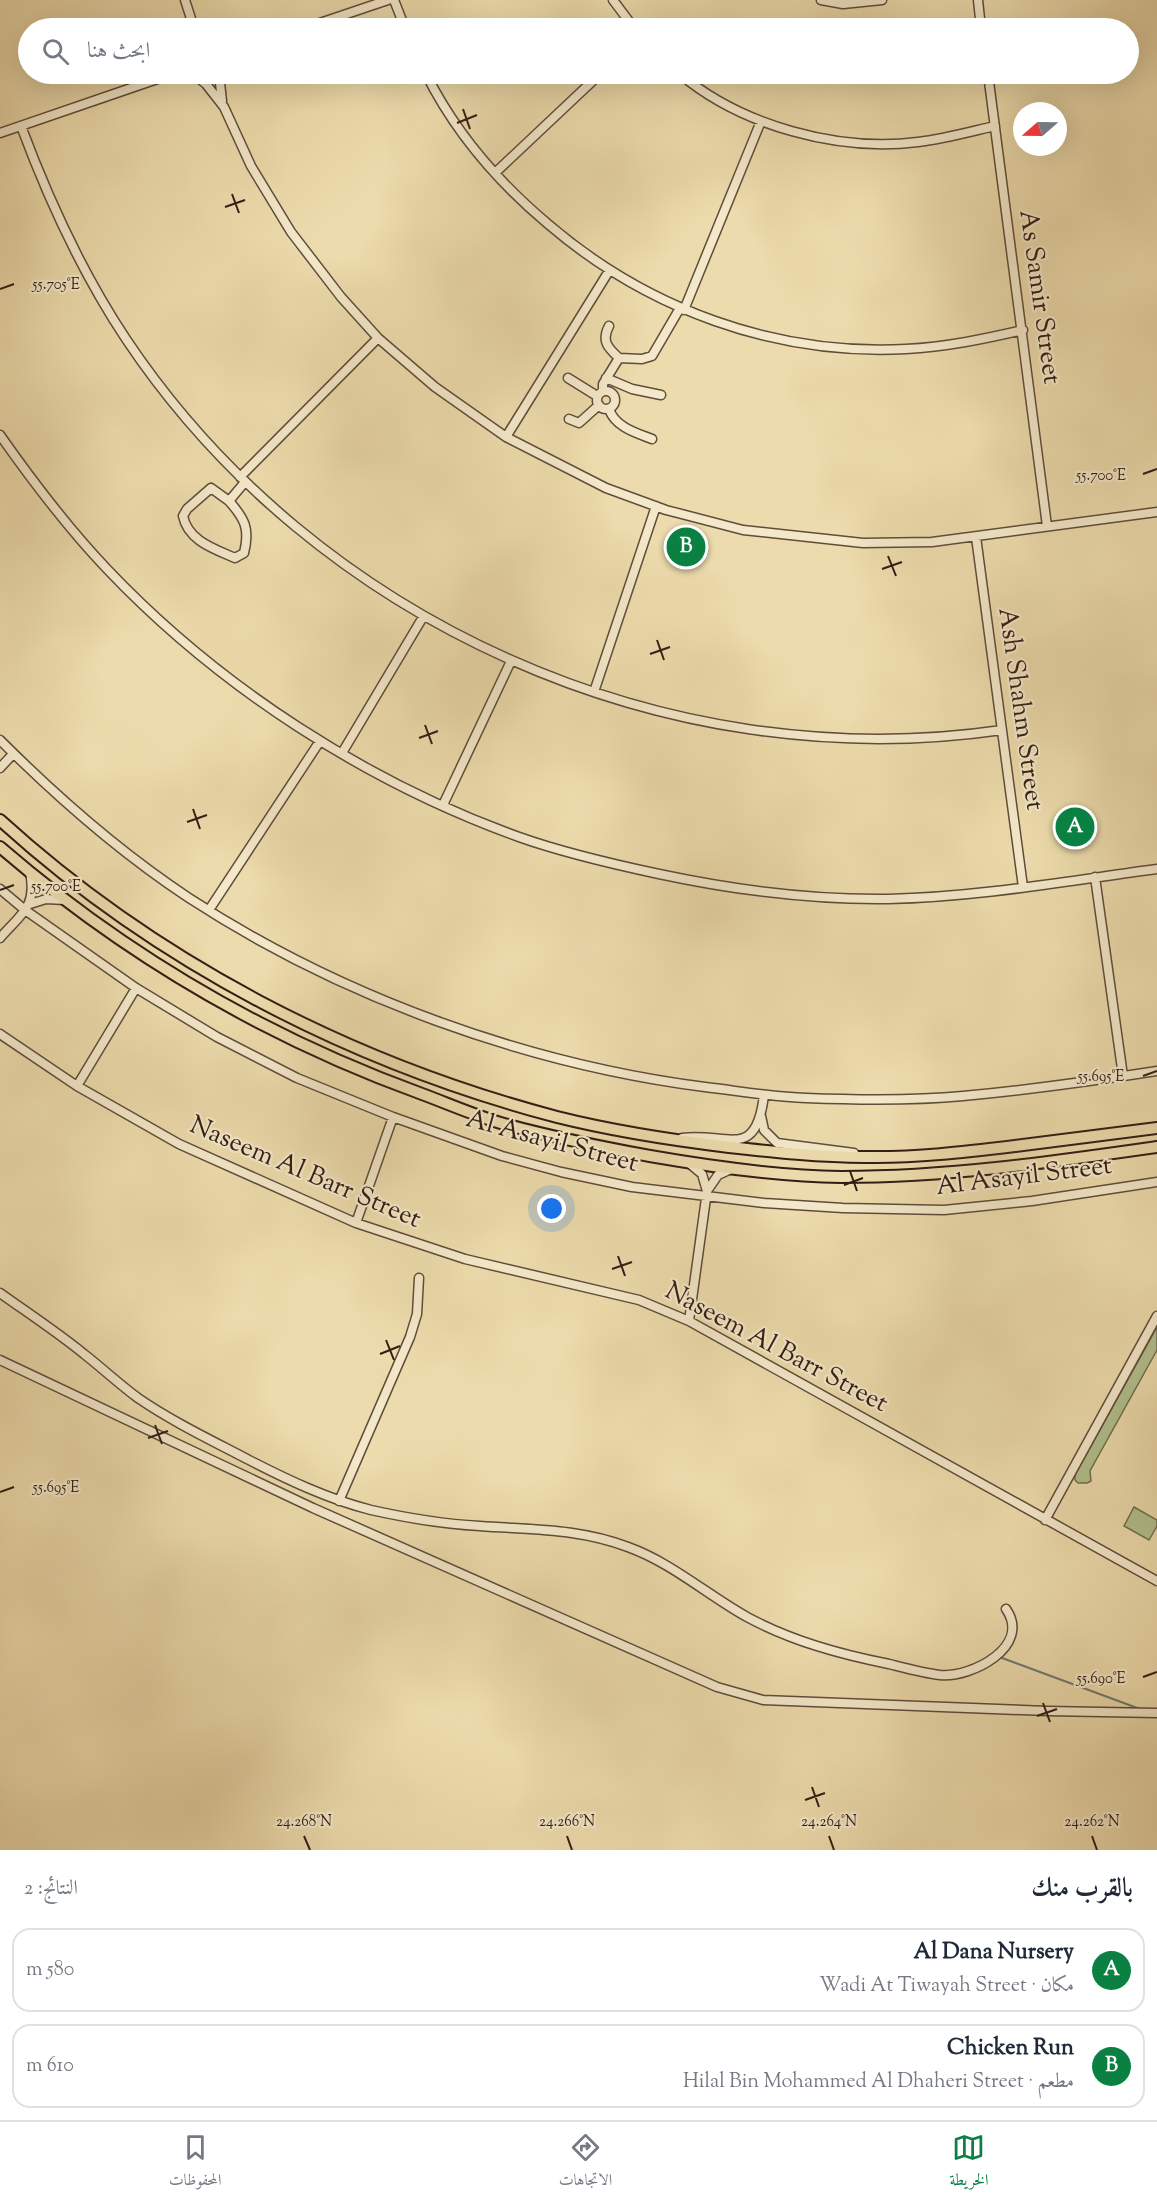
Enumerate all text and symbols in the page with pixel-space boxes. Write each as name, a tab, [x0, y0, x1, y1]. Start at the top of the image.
search box	[18, 18, 1139, 84]
icon: search	[39, 35, 72, 68]
text: ابحث هنا	[87, 36, 150, 68]
north arrow	[1013, 102, 1067, 156]
street label: As Samir Street	[1008, 208, 1070, 387]
text: 55.705°E	[31, 275, 80, 296]
text: 55.700°E	[1075, 466, 1126, 487]
pin: B	[666, 524, 706, 570]
street label: Ash Shahm Street	[987, 605, 1053, 813]
pin: A	[1056, 804, 1094, 850]
text: 55.700°E	[30, 877, 81, 898]
text: 55.695°E	[1077, 1067, 1124, 1088]
street label: Al Asayil Street	[462, 1101, 642, 1183]
street label: Naseem Al Barr Street	[184, 1107, 427, 1239]
street label: Al Asayil Street	[934, 1148, 1114, 1206]
your location	[537, 1194, 566, 1223]
street label: Naseem Al Barr Street	[658, 1273, 894, 1423]
text: 55.695°E	[32, 1478, 79, 1499]
text: 55.690°E	[1075, 1669, 1126, 1690]
text: 24.268°N	[276, 1812, 332, 1833]
text: 24.266°N	[539, 1812, 595, 1833]
text: 24.264°N	[801, 1812, 857, 1833]
text: 24.262°N	[1064, 1812, 1120, 1833]
text: بالقرب منك	[1031, 1871, 1133, 1908]
text: النتائج: 2	[24, 1875, 78, 1904]
text: Al Dana Nursery	[913, 1937, 1074, 1969]
text: 580 m	[26, 1956, 74, 1985]
text: A	[1103, 1956, 1120, 1985]
text: مكان · Wadi At Tiwayah Street	[819, 1972, 1074, 2001]
text: Chicken Run	[947, 2033, 1074, 2065]
text: 610 m	[26, 2052, 74, 2081]
text: B	[1105, 2052, 1118, 2081]
text: مطعم · Hilal Bin Mohammed Al Dhaheri Street	[683, 2068, 1074, 2097]
tab: المحفوظات	[169, 2131, 221, 2195]
tab: الاتجاهات	[559, 2131, 612, 2195]
tab: الخريطة	[949, 2131, 988, 2195]

